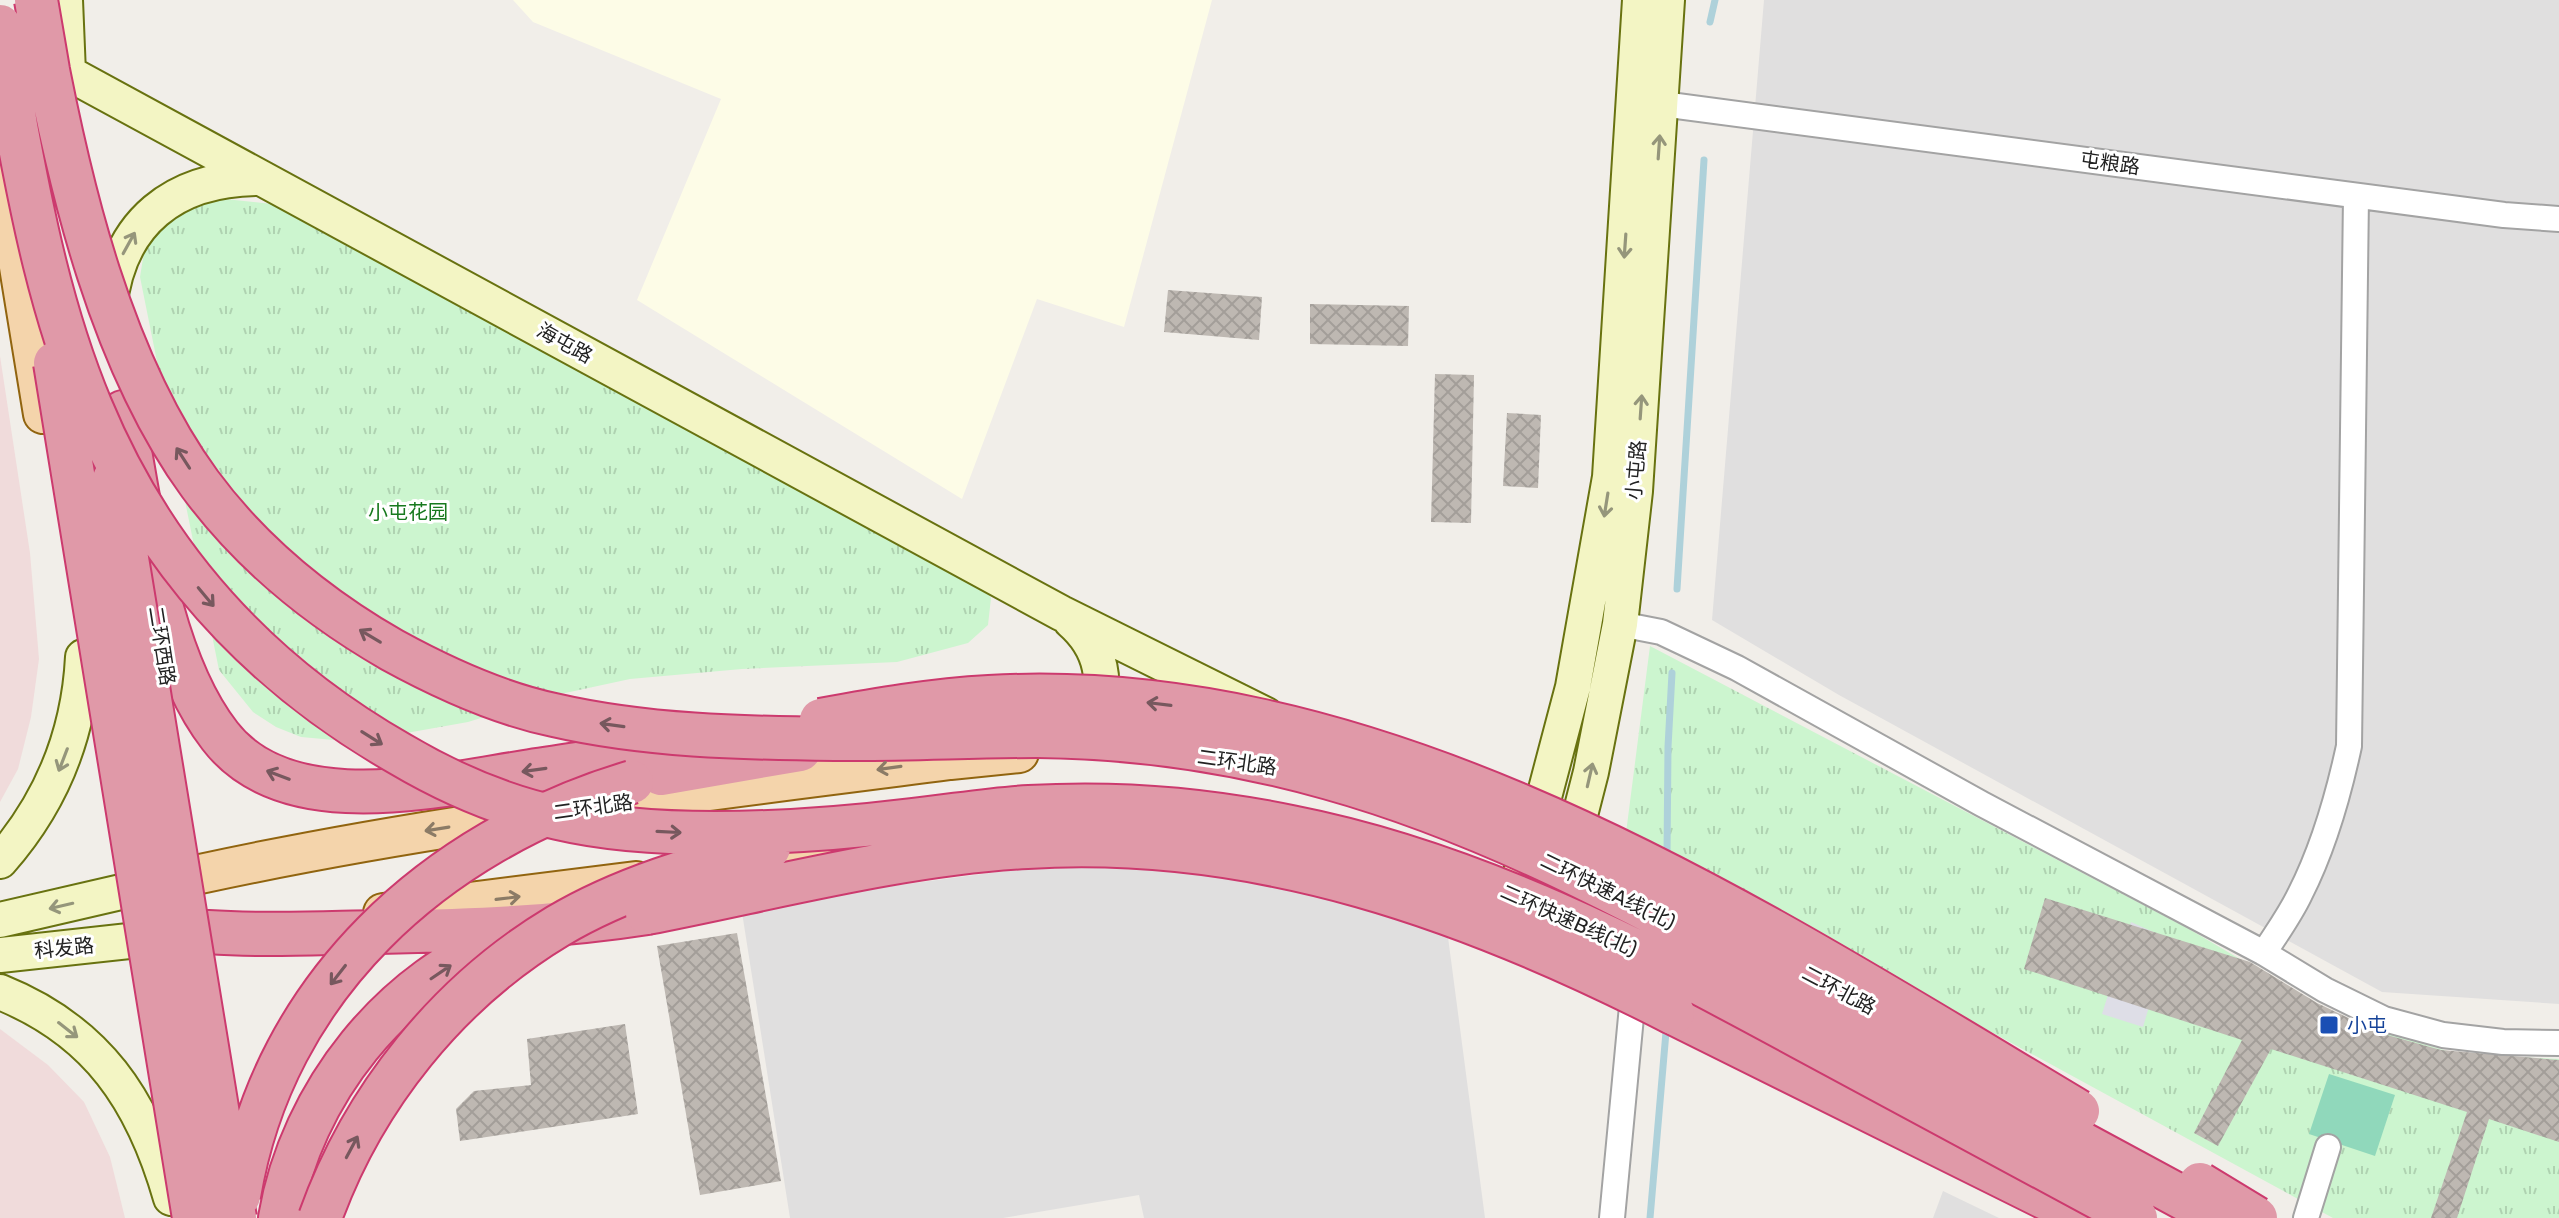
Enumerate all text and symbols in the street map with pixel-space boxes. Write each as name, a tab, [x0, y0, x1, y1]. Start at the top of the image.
one-way arrow	[1652, 134, 1667, 161]
street label: 屯粮路	[2079, 147, 2141, 179]
one-way arrow	[121, 232, 137, 255]
one-way arrow	[1617, 232, 1632, 258]
street label: 海屯路	[533, 318, 597, 368]
one-way arrow	[1634, 394, 1649, 421]
street label: 小屯路	[1621, 439, 1651, 501]
one-way arrow	[175, 447, 191, 470]
one-way arrow	[1597, 492, 1612, 517]
park label: 小屯花园	[368, 500, 448, 524]
one-way arrow	[197, 587, 215, 607]
street label: 二环西路	[144, 605, 180, 687]
one-way arrow	[359, 628, 381, 645]
one-way arrow	[1146, 697, 1173, 712]
one-way arrow	[599, 717, 625, 732]
one-way arrow	[360, 730, 383, 746]
street label: 二环北路	[1196, 745, 1278, 779]
one-way arrow	[55, 747, 69, 772]
one-way arrow	[876, 761, 902, 776]
one-way arrow	[1583, 762, 1598, 788]
one-way arrow	[522, 764, 547, 779]
one-way arrow	[266, 767, 291, 781]
street label: 二环北路	[552, 790, 634, 824]
one-way arrow	[424, 822, 450, 837]
one-way arrow	[655, 824, 682, 839]
street label: 二环快速A线(北)	[1537, 848, 1679, 934]
street label: 二环快速B线(北)	[1497, 879, 1641, 961]
one-way arrow	[495, 890, 520, 905]
one-way arrow	[48, 899, 74, 914]
street label: 科发路	[33, 933, 95, 963]
street label: 二环北路	[1798, 961, 1880, 1019]
one-way arrow	[329, 964, 346, 985]
one-way arrow	[429, 964, 452, 980]
place label: 小屯	[2347, 1013, 2387, 1037]
marker: 小屯	[2318, 1014, 2340, 1036]
one-way arrow	[57, 1021, 78, 1038]
one-way arrow	[344, 1135, 360, 1159]

